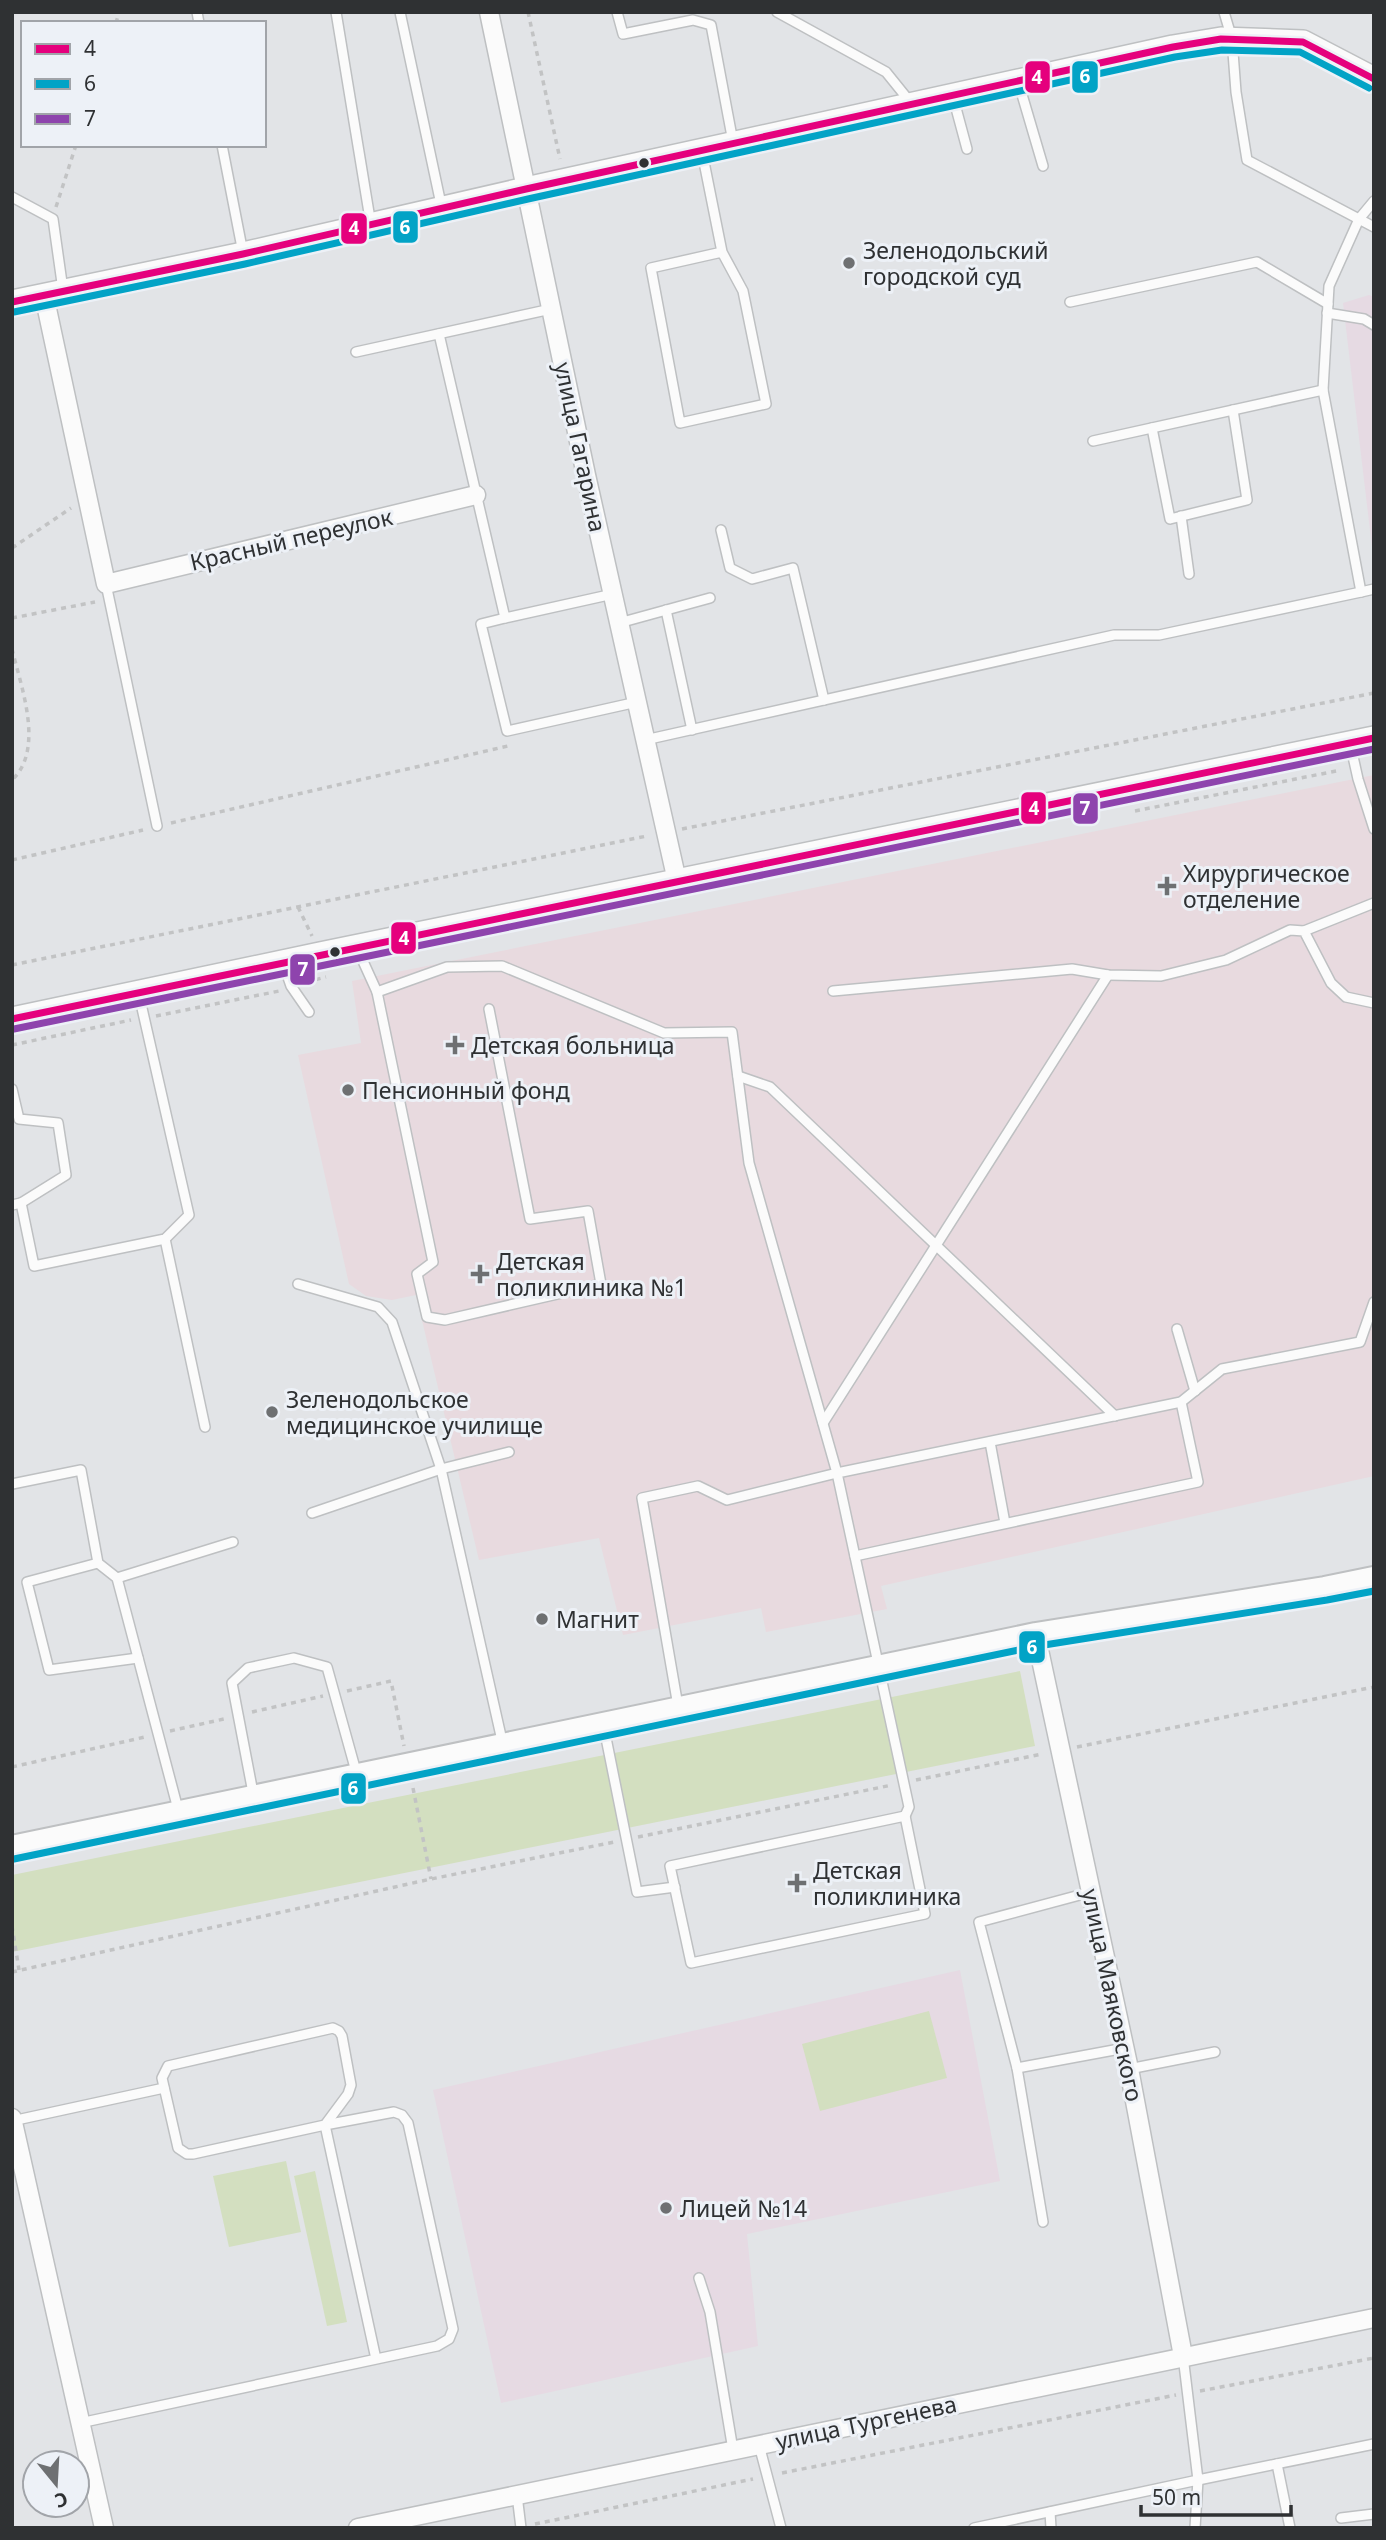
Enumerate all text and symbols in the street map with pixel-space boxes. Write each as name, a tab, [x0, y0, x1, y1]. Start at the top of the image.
legend	[21, 21, 266, 147]
text: 4	[84, 34, 96, 62]
line badge: 4	[1024, 60, 1051, 94]
line badge: 6	[1071, 60, 1099, 94]
text: 6	[1080, 63, 1091, 89]
text: 4	[1032, 64, 1043, 90]
text: 6	[84, 69, 96, 97]
text: 7	[84, 104, 96, 132]
unlabelled marker	[637, 156, 651, 170]
line badge: 6	[392, 210, 419, 244]
line badge: 4	[340, 212, 368, 245]
text: 6	[400, 214, 411, 240]
text: 4	[349, 215, 360, 241]
place label: Зеленодольский городской суд	[863, 234, 1048, 292]
marker: Зеленодольский городской суд	[841, 255, 857, 271]
street label: улица Гагарина	[547, 359, 615, 535]
street label: Красный переулок	[187, 500, 396, 578]
line badge: 4	[1020, 791, 1047, 825]
line badge: 7	[1072, 792, 1099, 825]
text: 4	[1029, 795, 1040, 821]
text: 7	[1080, 795, 1091, 821]
place label: Хирургическое отделение	[1183, 857, 1350, 915]
marker: Хирургическое отделение	[1157, 876, 1177, 896]
line badge: 4	[390, 921, 417, 955]
text: 4	[399, 925, 410, 951]
unlabelled marker	[328, 945, 342, 959]
line badge: 7	[289, 953, 316, 986]
text: 7	[298, 956, 309, 982]
place label: Детская больница	[471, 1029, 675, 1061]
marker: Детская больница	[445, 1035, 465, 1055]
place label: Пенсионный фонд	[362, 1074, 570, 1106]
marker: Пенсионный фонд	[340, 1082, 356, 1098]
place label: Детская поликлиника №1	[496, 1245, 687, 1303]
marker: Детская поликлиника №1	[470, 1264, 490, 1284]
place label: Зеленодольское медицинское училище	[286, 1383, 543, 1441]
marker: Зеленодольское медицинское училище	[264, 1404, 280, 1420]
place label: Магнит	[556, 1603, 639, 1635]
marker: Магнит	[534, 1611, 550, 1627]
line badge: 6	[1018, 1630, 1046, 1664]
text: 6	[1027, 1634, 1038, 1660]
line badge: 6	[340, 1772, 367, 1805]
text: 6	[348, 1775, 359, 1801]
place label: Детская поликлиника	[813, 1854, 961, 1912]
marker: Детская поликлиника	[787, 1873, 807, 1893]
street label: улица Маяковского	[1075, 1886, 1151, 2104]
place label: Лицей №14	[680, 2192, 807, 2224]
marker: Лицей №14	[658, 2200, 674, 2216]
street label: улица Тургенева	[773, 2387, 959, 2457]
north arrow	[21, 2449, 91, 2519]
scale bar	[1141, 2474, 1292, 2518]
text: 50 m	[1152, 2483, 1201, 2511]
text: С	[51, 2486, 71, 2514]

